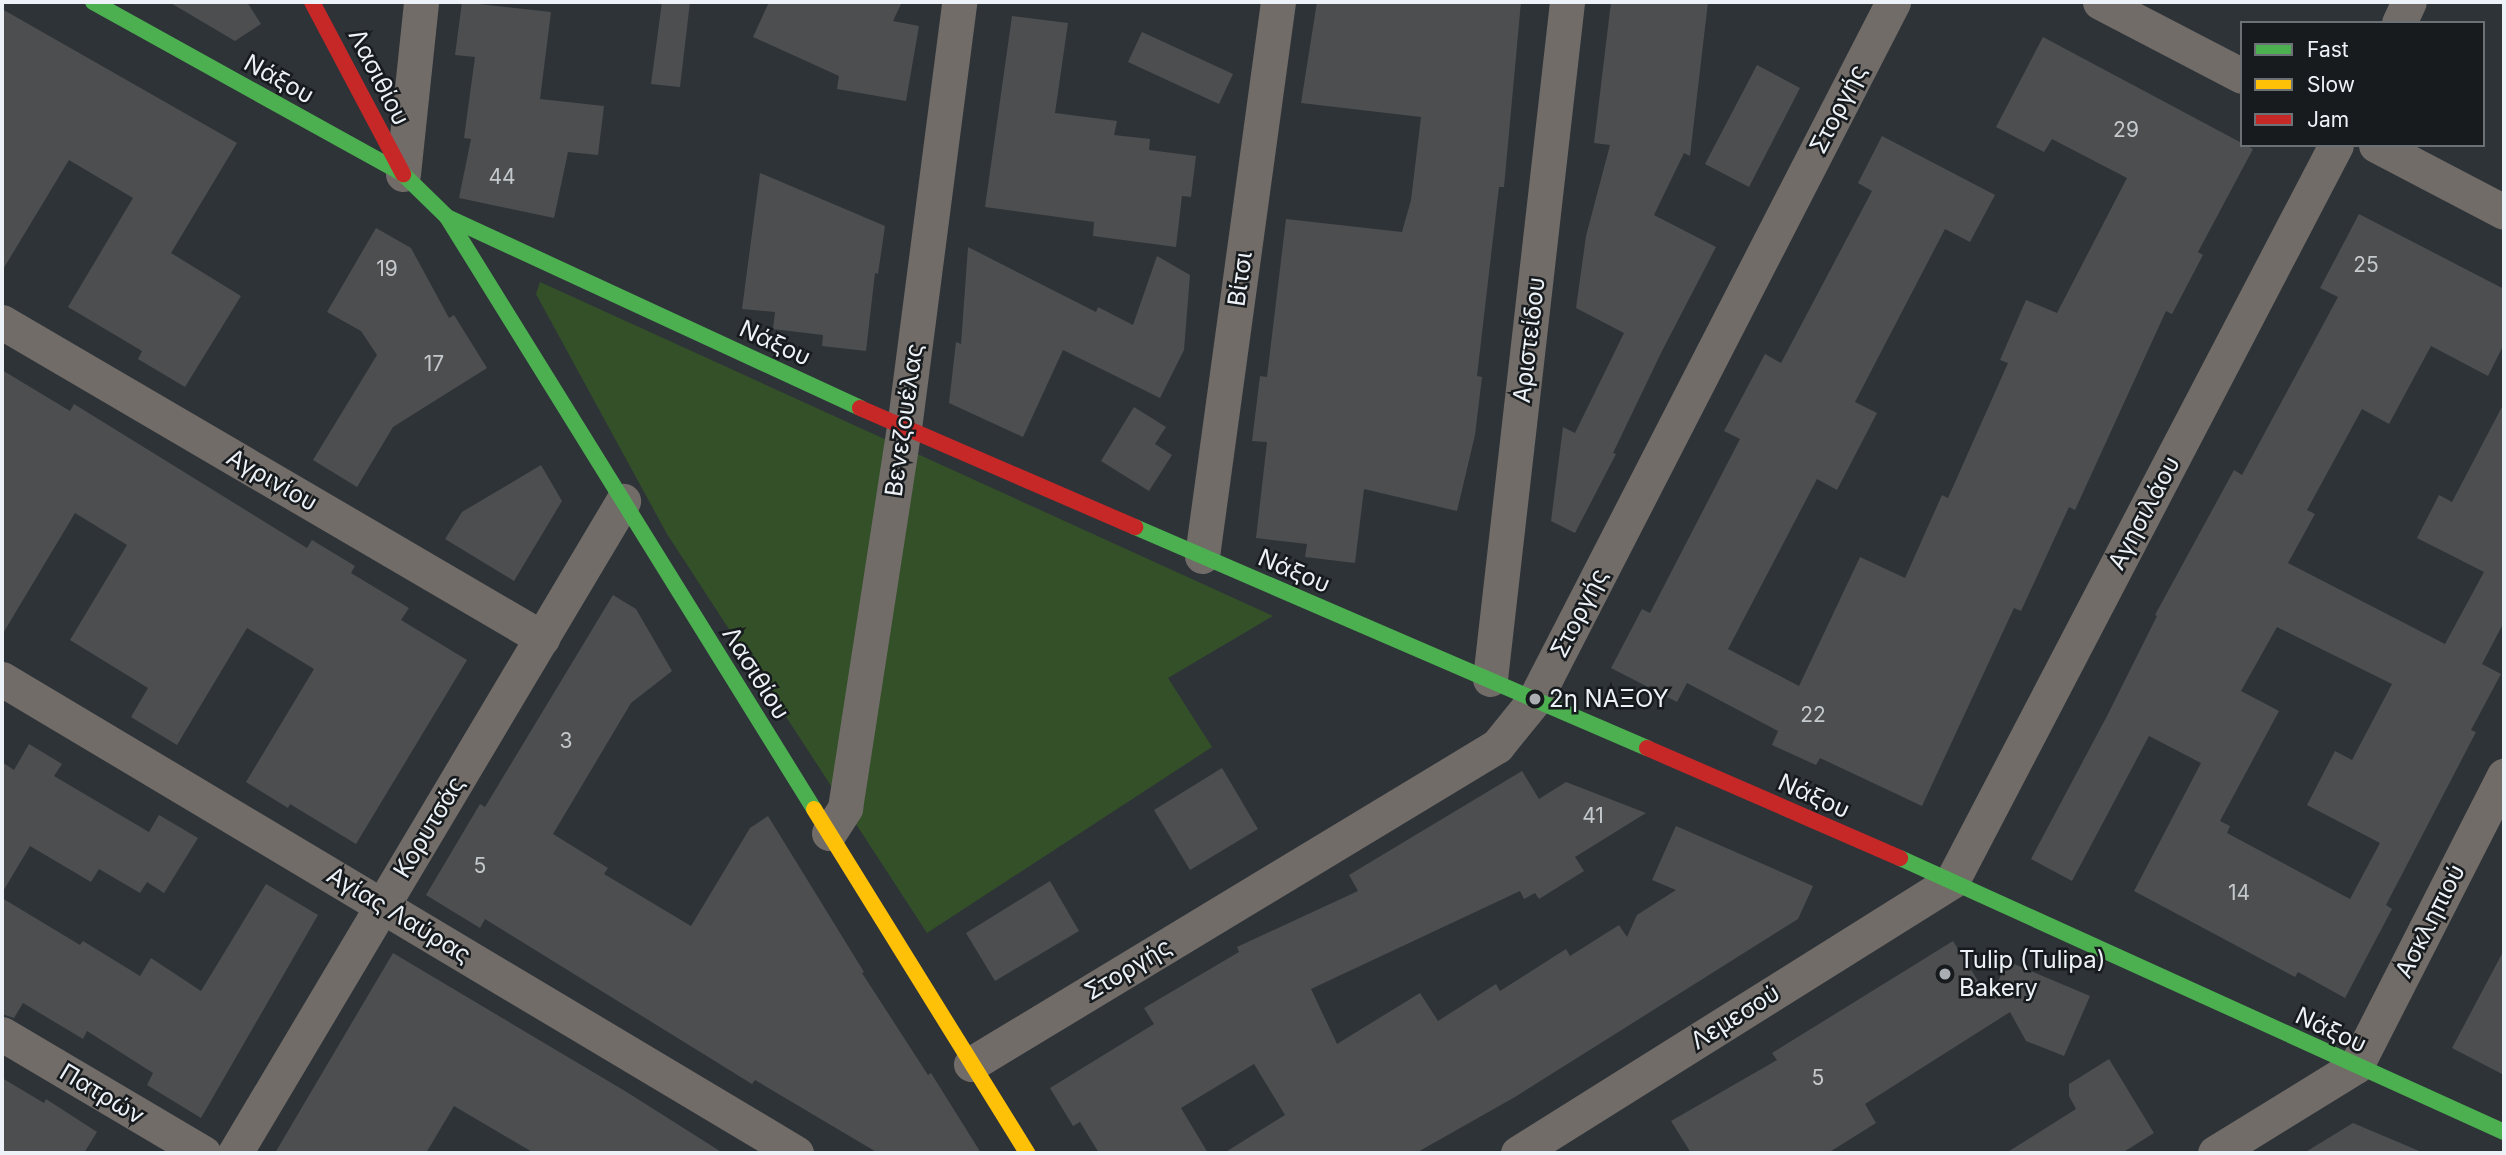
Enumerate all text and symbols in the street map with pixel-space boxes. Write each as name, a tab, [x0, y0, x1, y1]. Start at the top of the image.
legend	[2240, 21, 2485, 147]
street label: Λασιθίου	[343, 24, 415, 130]
text: Fast	[2307, 37, 2349, 62]
street label: Νάξου	[239, 48, 319, 110]
street label: Στοργής	[1803, 60, 1873, 158]
text: Slow	[2307, 72, 2355, 97]
text: Jam	[2307, 107, 2349, 132]
house number: 29	[2113, 117, 2139, 143]
house number: 44	[488, 164, 516, 190]
street label: Βίτσι	[1222, 250, 1258, 308]
house number: 25	[2353, 252, 2379, 278]
house number: 19	[376, 256, 398, 282]
street label: Αριστείδου	[1507, 275, 1551, 405]
street label: Νάξου	[735, 314, 815, 372]
street label: Βενεζουέλας	[879, 342, 929, 498]
house number: 17	[424, 351, 444, 377]
street label: Αγρινίου	[222, 443, 322, 517]
street label: Αγησιλάου	[2102, 451, 2186, 575]
street label: Νάξου	[1254, 543, 1334, 599]
street label: Στοργής	[1544, 564, 1614, 662]
street label: Λασιθίου	[716, 621, 796, 725]
place label: 2η ΝΑΞΟΥ	[1549, 685, 1669, 713]
marker: 2η ΝΑΞΟΥ	[1527, 691, 1543, 707]
house number: 22	[1800, 702, 1826, 728]
house number: 3	[560, 728, 572, 754]
street label: Νάξου	[1774, 768, 1854, 824]
street label: Κορυτσάς	[387, 771, 471, 883]
house number: 41	[1582, 803, 1604, 829]
house number: 5	[474, 853, 486, 879]
street label: Ασκληπιού	[2389, 859, 2471, 983]
street label: Αγίας Λαύρας	[322, 861, 476, 969]
house number: 14	[2228, 880, 2250, 906]
street label: Στοργής	[1079, 932, 1177, 1006]
place label: Tulip (Tulipa) Bakery	[1959, 946, 2105, 1002]
marker: Tulip (Tulipa) Bakery	[1937, 966, 1953, 982]
street label: Λεμεσού	[1685, 978, 1785, 1056]
street label: Νάξου	[2291, 1001, 2371, 1059]
street label: Πατρών	[55, 1058, 149, 1130]
house number: 5	[1812, 1065, 1824, 1091]

